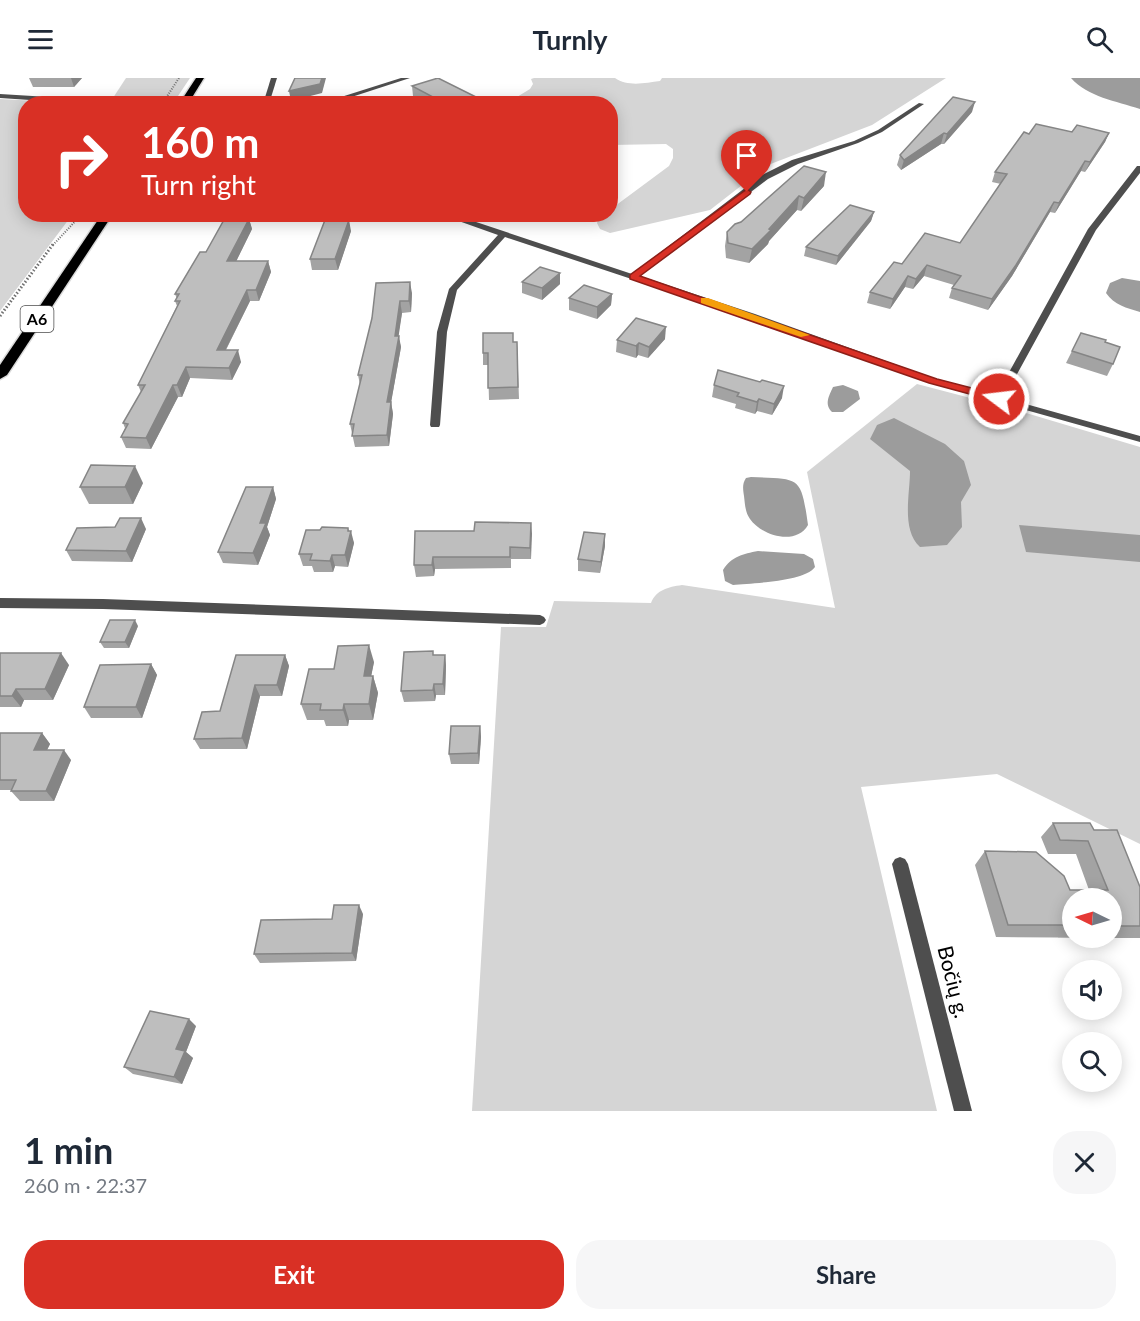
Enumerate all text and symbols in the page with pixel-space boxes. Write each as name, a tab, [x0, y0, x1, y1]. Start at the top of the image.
icon: menu	[24, 23, 57, 56]
text: Turnly	[532, 23, 608, 56]
icon: search	[1083, 23, 1116, 56]
text: 160 m	[141, 117, 259, 167]
icon: right	[42, 120, 120, 198]
pin	[721, 130, 772, 192]
icon: arrive	[730, 139, 763, 172]
text: Turn right	[141, 168, 256, 201]
road number: A6	[20, 306, 54, 332]
position arrow	[967, 367, 1031, 431]
north arrow	[1062, 888, 1122, 948]
map controls	[1062, 888, 1122, 1092]
street label: Bočių g.	[933, 943, 975, 1020]
button: sound	[1062, 960, 1122, 1020]
button: search	[1062, 1032, 1122, 1092]
text: 1 min	[24, 1128, 113, 1172]
button: close	[1053, 1131, 1116, 1194]
text: 260 m · 22:37	[24, 1173, 147, 1197]
button: Exit	[24, 1240, 564, 1309]
button: Share	[576, 1240, 1116, 1309]

